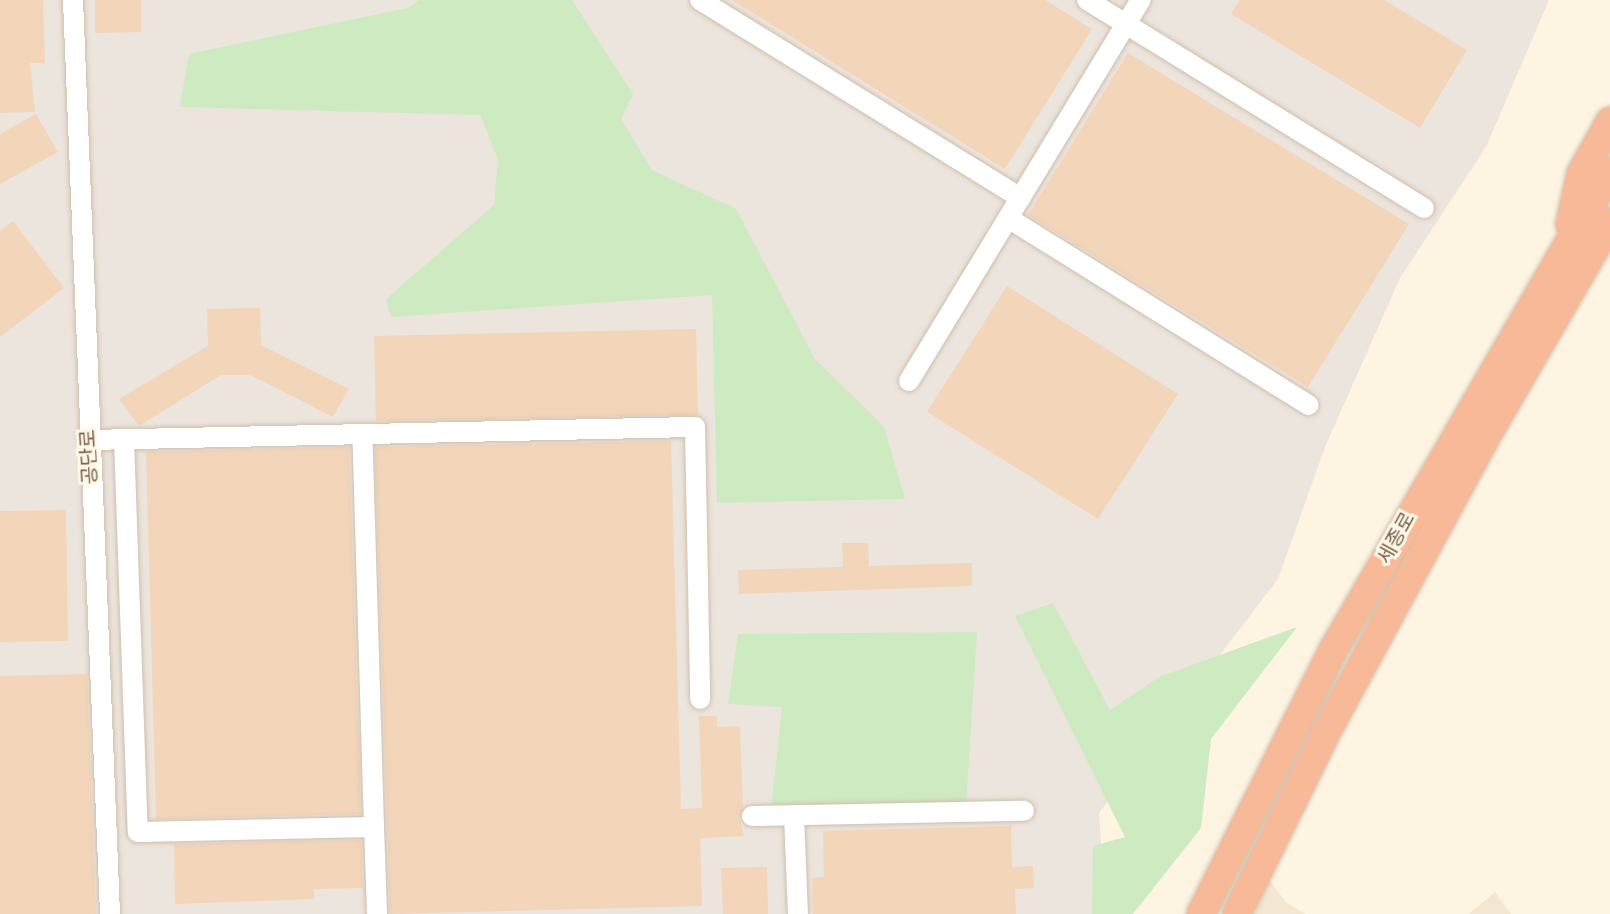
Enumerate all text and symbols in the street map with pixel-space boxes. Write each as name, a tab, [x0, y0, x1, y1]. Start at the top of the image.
street label: 공단로	[76, 429, 102, 485]
street label: 세종로	[1372, 508, 1420, 568]

